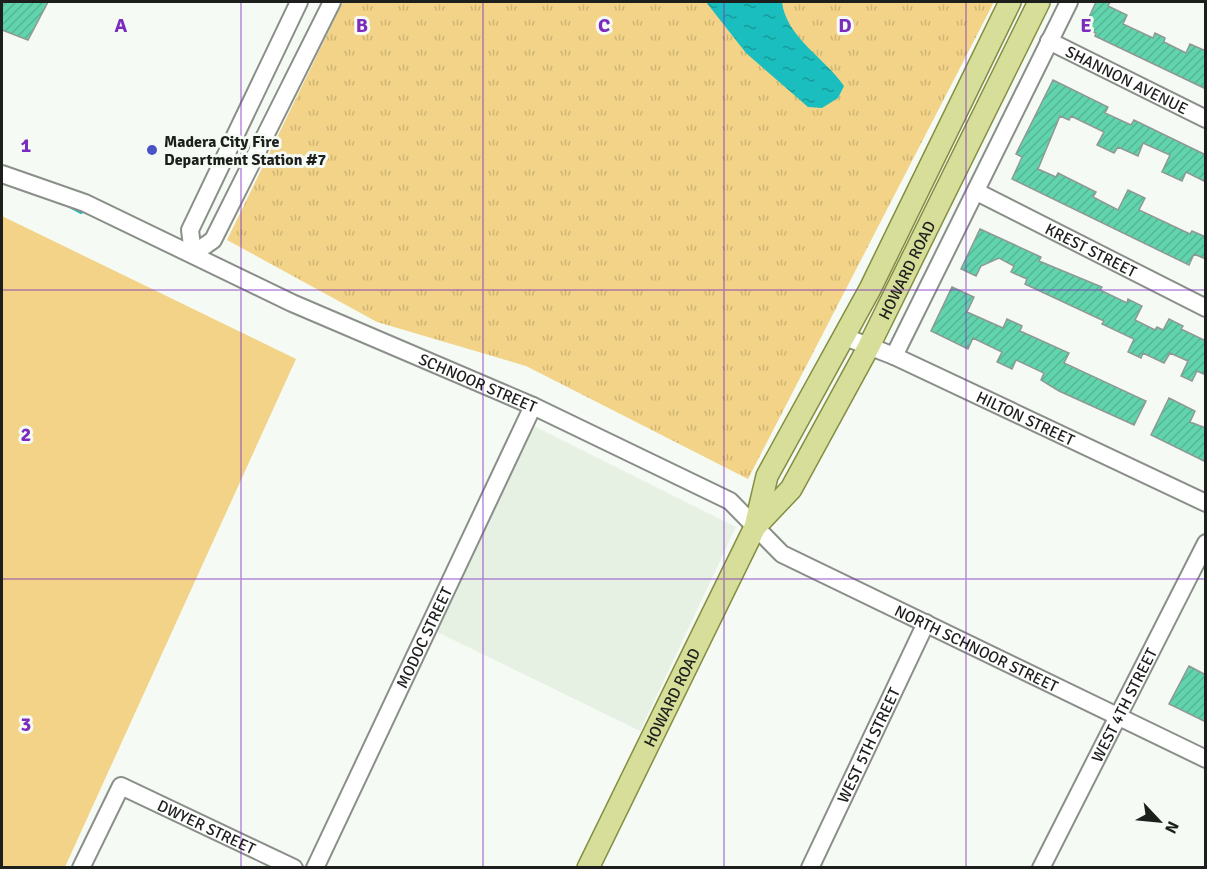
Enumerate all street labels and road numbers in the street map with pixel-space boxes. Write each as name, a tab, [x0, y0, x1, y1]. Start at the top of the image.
street label: SHANNON AVENUE	[1062, 42, 1191, 119]
street label: HOWARD ROAD	[875, 218, 940, 323]
street label: KREST STREET	[1042, 219, 1140, 282]
street label: SCHNOOR STREET	[416, 349, 540, 417]
street label: HILTON STREET	[973, 387, 1078, 451]
street label: MODOC STREET	[392, 584, 457, 692]
street label: NORTH SCHNOOR STREET	[891, 601, 1061, 697]
street label: HOWARD ROAD	[640, 645, 705, 751]
street label: WEST 4TH STREET	[1087, 645, 1162, 766]
street label: WEST 5TH STREET	[833, 684, 905, 806]
street label: DWYER STREET	[154, 796, 259, 859]

